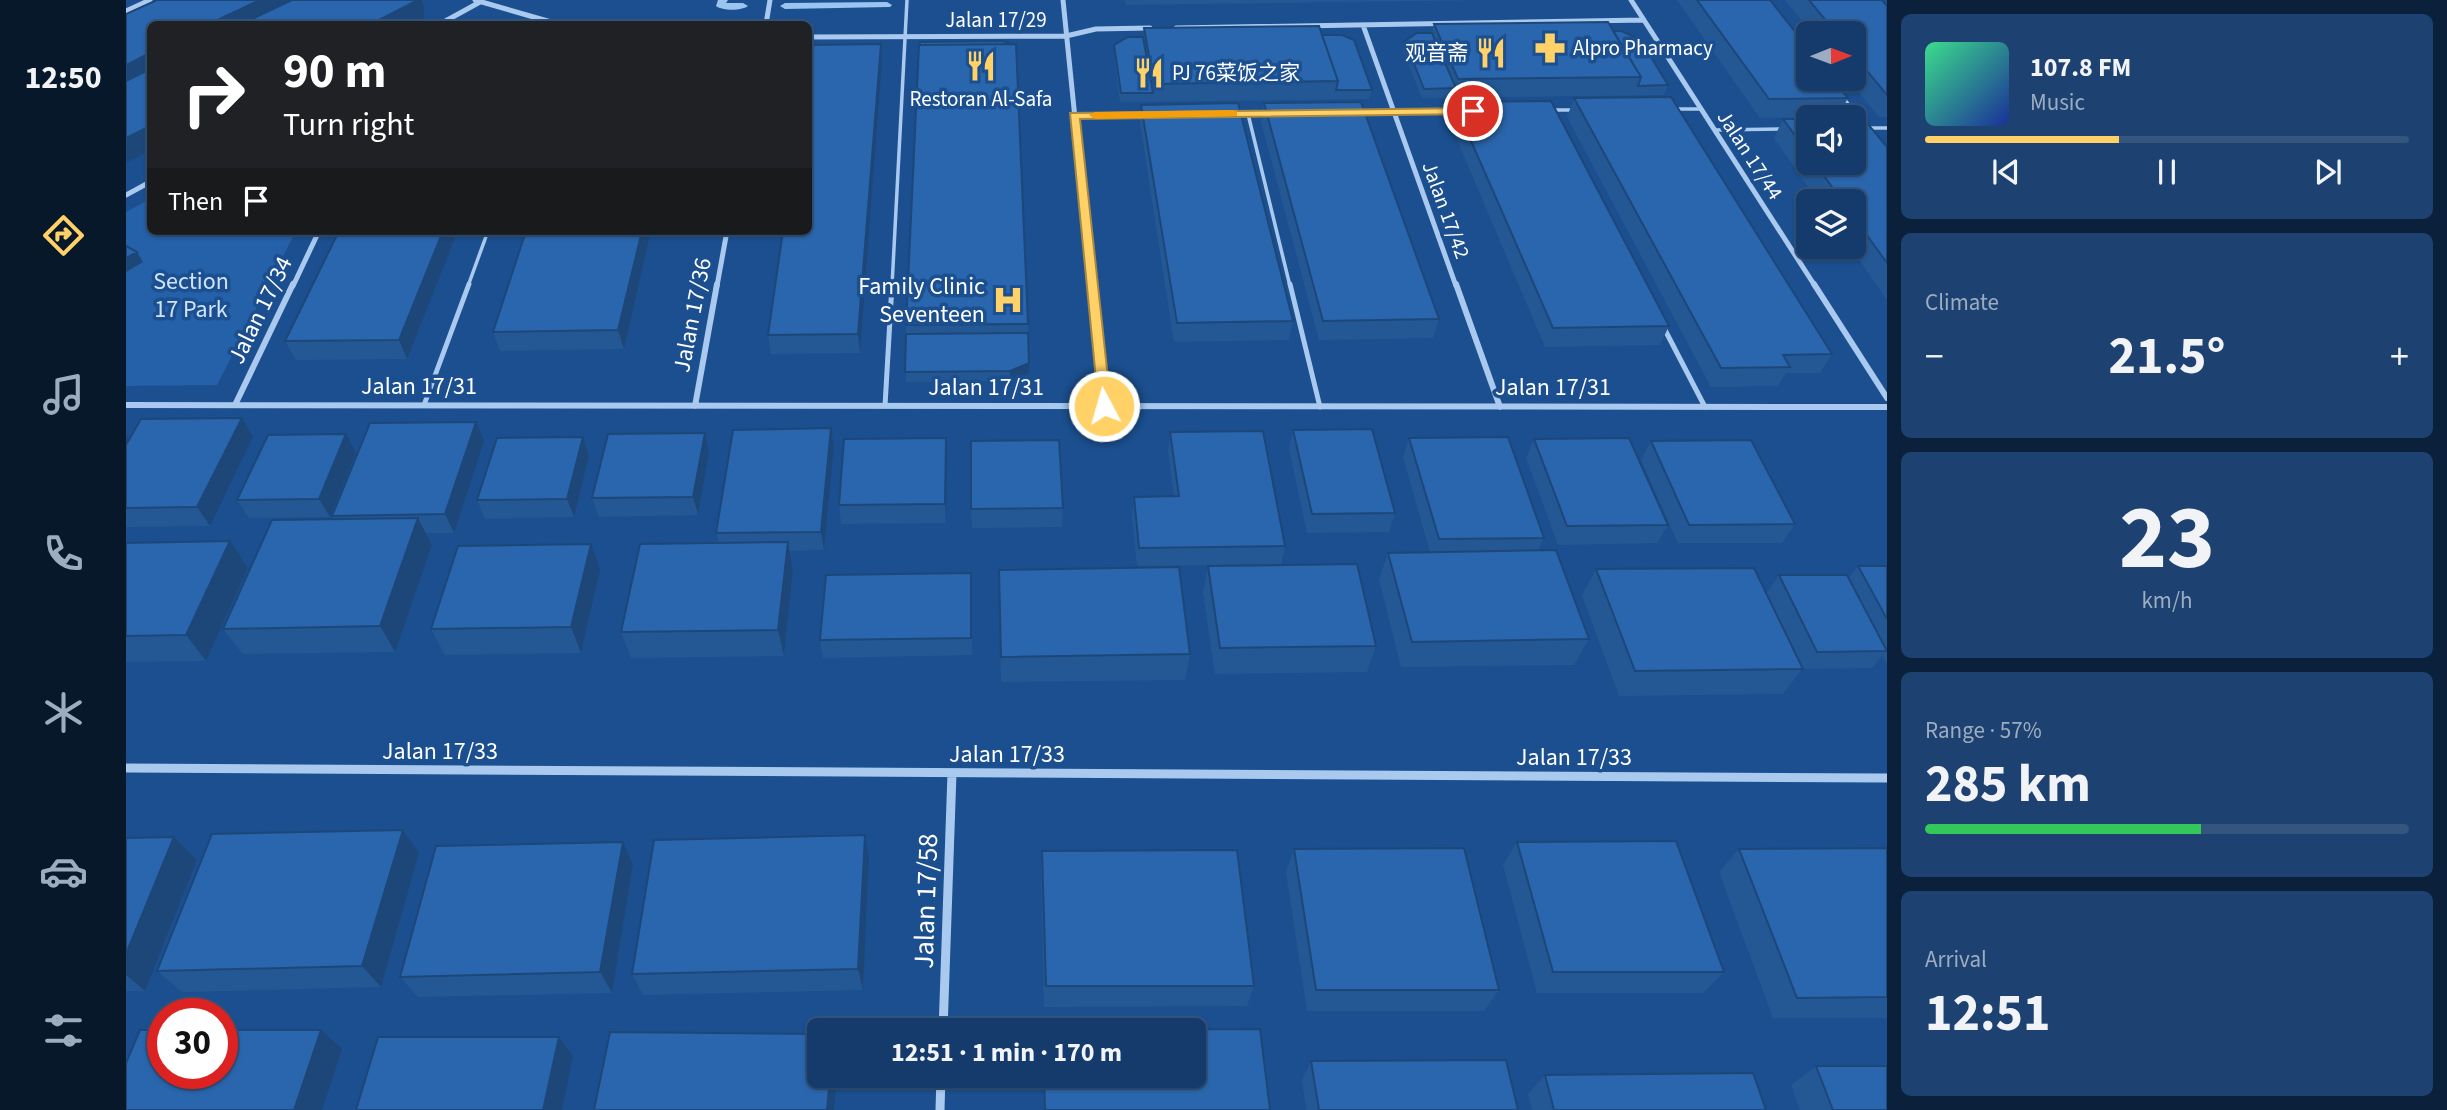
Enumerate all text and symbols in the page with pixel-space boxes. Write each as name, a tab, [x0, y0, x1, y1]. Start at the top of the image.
street label: Jalan 17/29	[945, 5, 1047, 35]
north arrow	[1796, 21, 1866, 91]
map controls	[1796, 21, 1866, 259]
pharmacy icon: Alpro Pharmacy	[1533, 31, 1567, 65]
place label: Alpro Pharmacy	[1573, 33, 1713, 63]
restaurant icon: 观音斋	[1474, 36, 1508, 70]
text: 90 m	[283, 37, 387, 107]
place label: 观音斋	[1405, 38, 1468, 68]
icon: right	[168, 49, 259, 140]
restaurant icon: Restoran Al-Safa	[964, 49, 998, 83]
text: 107.8 FM	[2030, 49, 2131, 86]
text: 12:50	[24, 55, 102, 101]
restaurant icon: PJ 76菜饭之家	[1132, 56, 1166, 90]
place label: PJ 76菜饭之家	[1172, 58, 1300, 88]
pin	[1443, 81, 1503, 141]
place label: Restoran Al-Safa	[910, 84, 1052, 114]
text: Music	[2030, 86, 2085, 119]
icon: arrive	[1454, 92, 1492, 130]
text: Turn right	[283, 102, 414, 148]
street label: Jalan 17/44	[1710, 104, 1790, 206]
button: sound	[1796, 105, 1866, 175]
icon: previous	[1987, 153, 2025, 191]
icon: pause	[2148, 153, 2186, 191]
icon: next	[2309, 153, 2347, 191]
street label: Jalan 17/42	[1415, 157, 1477, 263]
icon: arrive	[237, 182, 275, 220]
text: Then	[168, 183, 223, 220]
button: layers	[1796, 189, 1866, 259]
icon: directions	[39, 211, 88, 260]
street label: Jalan 17/34	[219, 250, 302, 370]
street label: Jalan 17/36	[664, 255, 721, 375]
park label: Section 17 Park	[153, 264, 229, 327]
place label: Family Clinic Seventeen	[858, 269, 985, 332]
hospital icon: Family Clinic Seventeen	[991, 283, 1025, 317]
text: Climate	[1925, 286, 1999, 319]
text: 21.5°	[2109, 320, 2225, 394]
text: −	[1925, 330, 1944, 384]
text: +	[2390, 330, 2409, 384]
street label: Jalan 17/31	[361, 369, 477, 404]
position arrow	[1067, 369, 1141, 443]
icon: music	[39, 370, 88, 419]
street label: Jalan 17/31	[928, 370, 1044, 405]
street label: Jalan 17/31	[1495, 370, 1611, 405]
text: 23	[2119, 474, 2215, 603]
icon: phone	[39, 529, 88, 578]
text: km/h	[2141, 584, 2193, 617]
icon: climate	[39, 688, 88, 737]
text: Range · 57%	[1925, 714, 2042, 747]
street label: Jalan 17/33	[382, 734, 498, 769]
street label: Jalan 17/33	[949, 737, 1065, 772]
street label: Jalan 17/33	[1516, 740, 1632, 775]
text: 285 km	[1925, 748, 2091, 822]
street label: Jalan 17/58	[904, 833, 948, 969]
icon: car	[39, 847, 88, 896]
text: Arrival	[1925, 943, 1987, 976]
text: 12:51	[1925, 977, 2050, 1051]
speed limit sign: 30	[147, 998, 238, 1089]
icon: filters	[39, 1006, 88, 1055]
text: 12:51 · 1 min · 170 m	[891, 1034, 1122, 1071]

